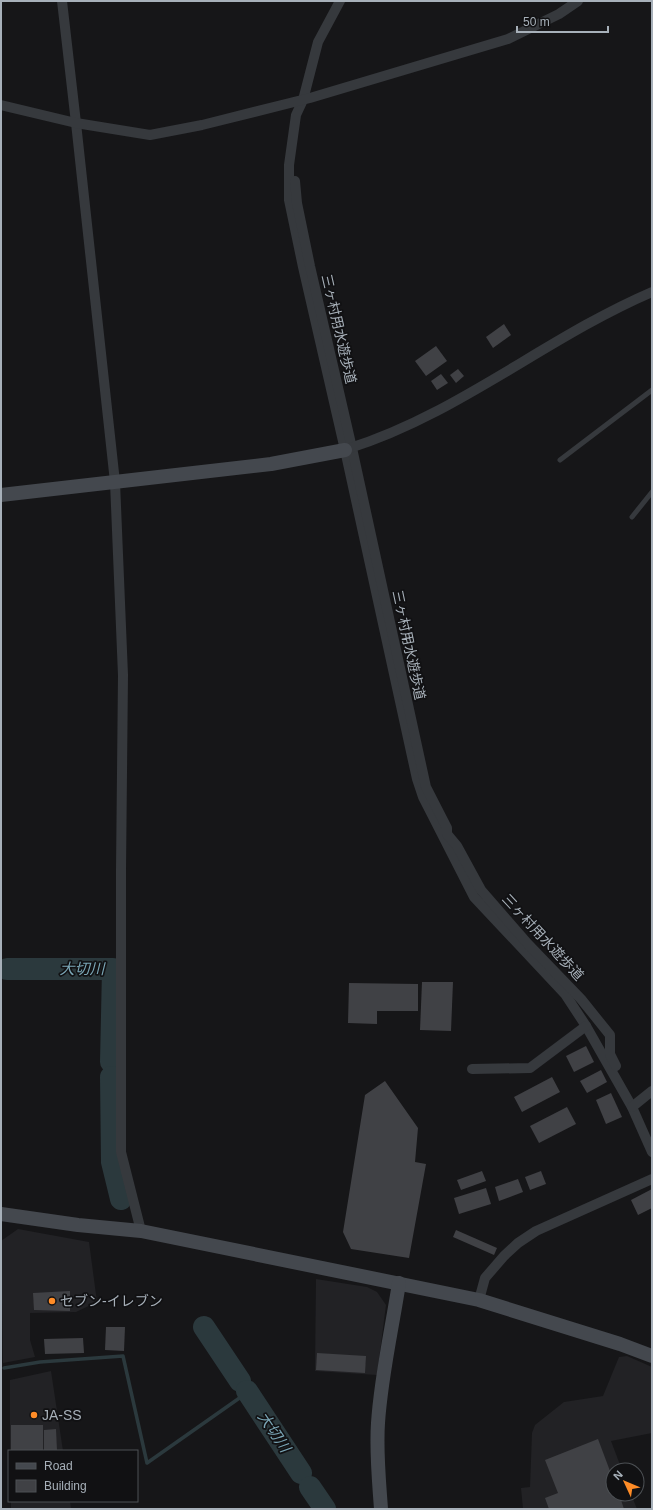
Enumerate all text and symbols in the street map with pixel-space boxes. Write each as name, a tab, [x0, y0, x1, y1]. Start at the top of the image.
scale bar	[517, 8, 608, 34]
text: 50 m	[523, 15, 550, 29]
street label: 三ヶ村用水遊歩道	[319, 273, 359, 385]
street label: 三ヶ村用水遊歩道	[390, 589, 428, 701]
street label: 三ヶ村用水遊歩道	[499, 891, 587, 983]
water label: 大切川	[59, 960, 106, 977]
place label: セブン-イレブン	[60, 1293, 163, 1309]
marker: セブン-イレブン	[47, 1296, 57, 1306]
place label: JA-SS	[42, 1407, 82, 1423]
water label: 大切川	[255, 1408, 295, 1457]
marker: JA-SS	[29, 1410, 39, 1420]
legend	[8, 1450, 138, 1502]
text: Road	[44, 1459, 73, 1473]
north arrow	[605, 1462, 645, 1502]
text: N	[611, 1468, 625, 1482]
text: Building	[44, 1479, 87, 1493]

